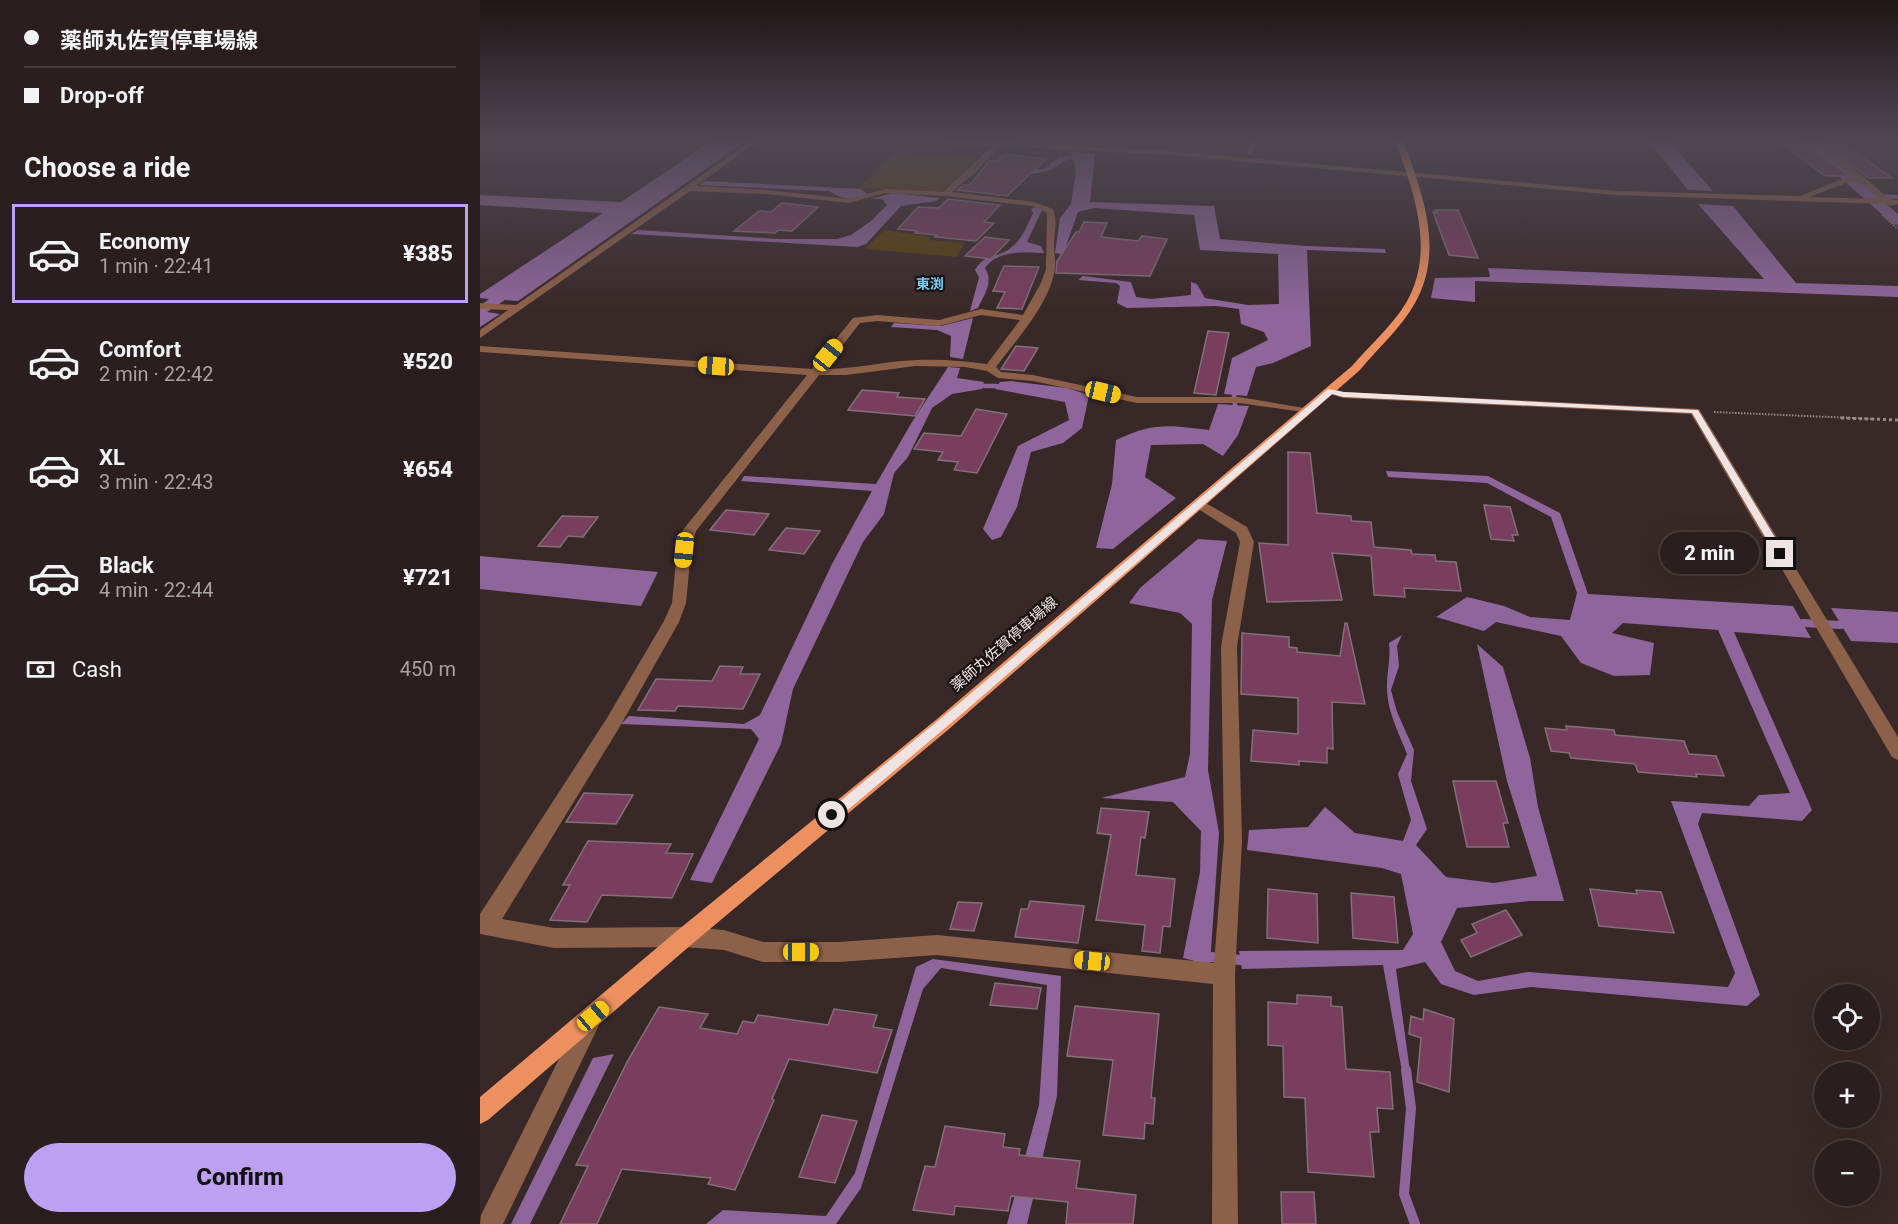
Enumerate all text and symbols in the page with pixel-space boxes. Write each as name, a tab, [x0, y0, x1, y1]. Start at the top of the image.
text: 薬師丸佐賀停車場線	[60, 28, 258, 53]
text: Drop-off	[60, 83, 144, 108]
text: Choose a ride	[24, 152, 190, 184]
icon: car	[27, 227, 81, 281]
text: Economy	[99, 229, 190, 254]
text: ¥385	[403, 241, 453, 266]
text: 1 min · 22:41	[99, 254, 214, 278]
district label: 東渕	[916, 276, 944, 292]
icon: car	[27, 335, 81, 389]
car	[810, 335, 846, 375]
text: Comfort	[99, 337, 181, 362]
text: ¥520	[403, 349, 453, 374]
car	[697, 356, 735, 376]
text: 2 min · 22:42	[99, 362, 214, 386]
car	[1083, 379, 1123, 405]
icon: car	[27, 443, 81, 497]
text: XL	[99, 445, 125, 470]
text: ¥654	[403, 457, 453, 482]
text: 3 min · 22:43	[99, 470, 214, 494]
car	[673, 531, 695, 569]
callout: 2 min	[1660, 533, 1759, 575]
route end	[1766, 540, 1793, 567]
text: 2 min	[1684, 541, 1735, 565]
icon: car	[27, 551, 81, 605]
text: Black	[99, 553, 154, 578]
text: ¥721	[403, 565, 453, 590]
text: 4 min · 22:44	[99, 578, 214, 602]
street label: 薬師丸佐賀停車場線	[947, 593, 1061, 695]
icon: cash	[24, 653, 57, 686]
text: Cash	[72, 657, 122, 682]
text: 450 m	[400, 657, 456, 681]
route start	[818, 801, 845, 828]
car	[783, 943, 819, 961]
car	[1073, 950, 1111, 972]
map controls	[1814, 984, 1880, 1206]
button: locate	[1814, 984, 1880, 1050]
car	[573, 998, 613, 1034]
button: +	[1814, 1062, 1880, 1128]
button: −	[1814, 1140, 1880, 1206]
button: Confirm	[24, 1143, 456, 1212]

